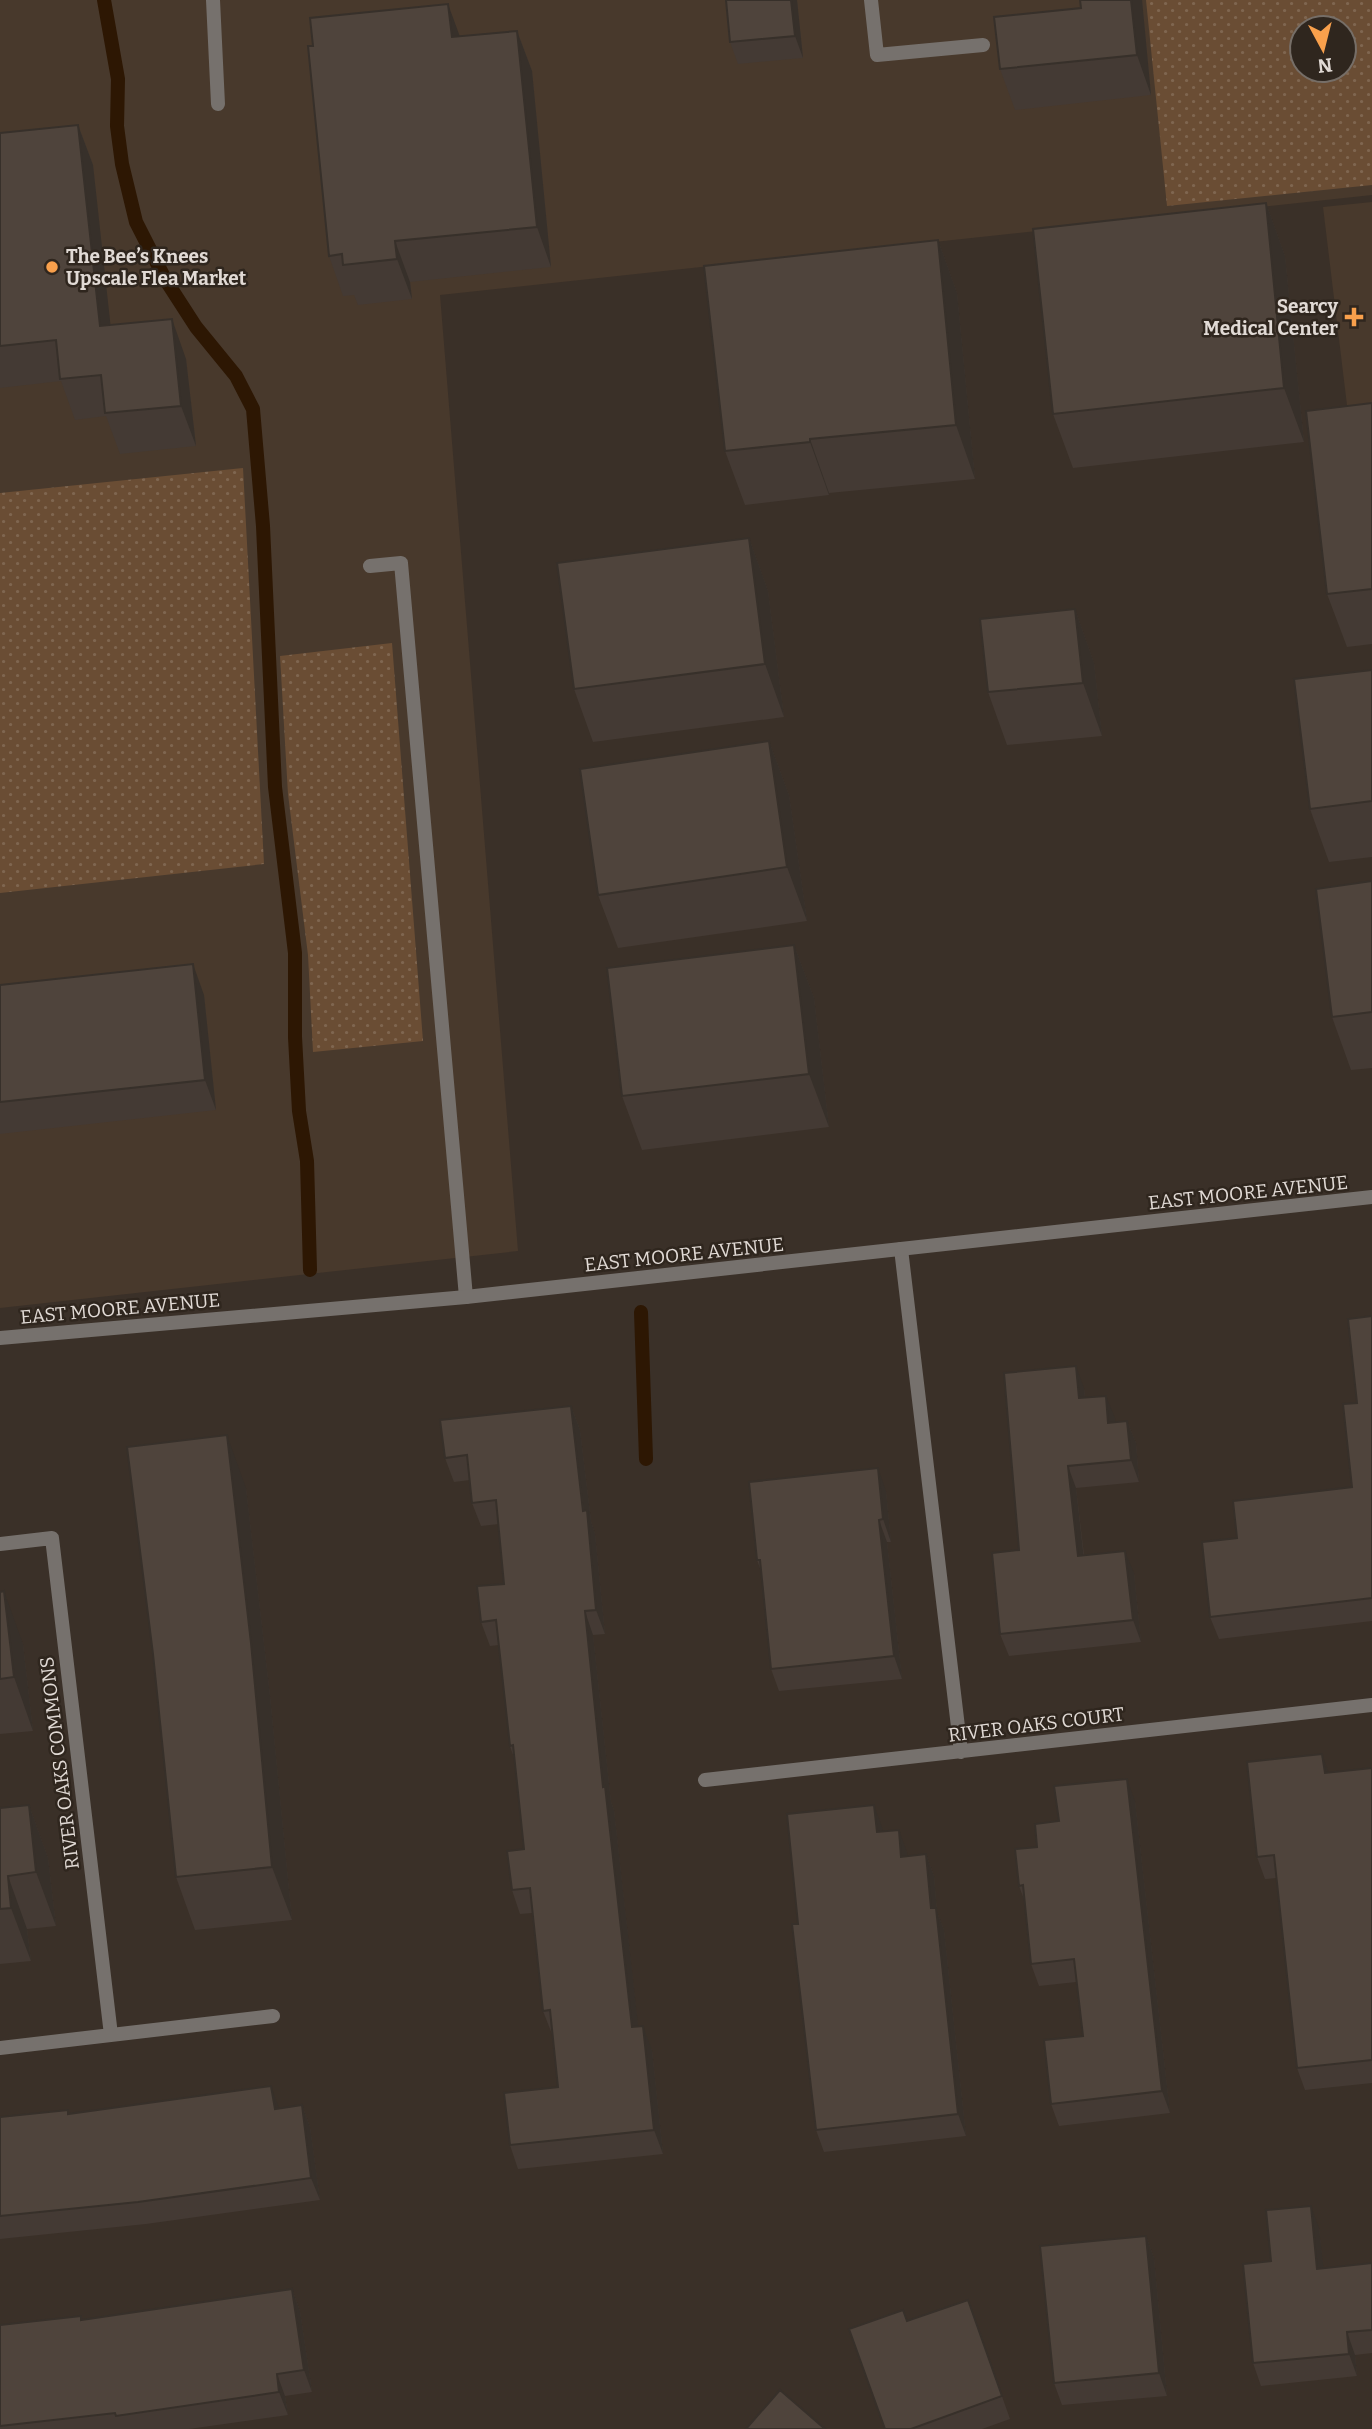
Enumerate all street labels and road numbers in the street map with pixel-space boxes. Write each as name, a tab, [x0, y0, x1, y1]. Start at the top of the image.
street label: EAST MOORE AVENUE	[1147, 1171, 1349, 1214]
street label: EAST MOORE AVENUE	[583, 1233, 785, 1276]
street label: EAST MOORE AVENUE	[19, 1288, 221, 1329]
street label: RIVER OAKS COMMONS	[35, 1655, 84, 1871]
street label: RIVER OAKS COURT	[947, 1702, 1125, 1747]

